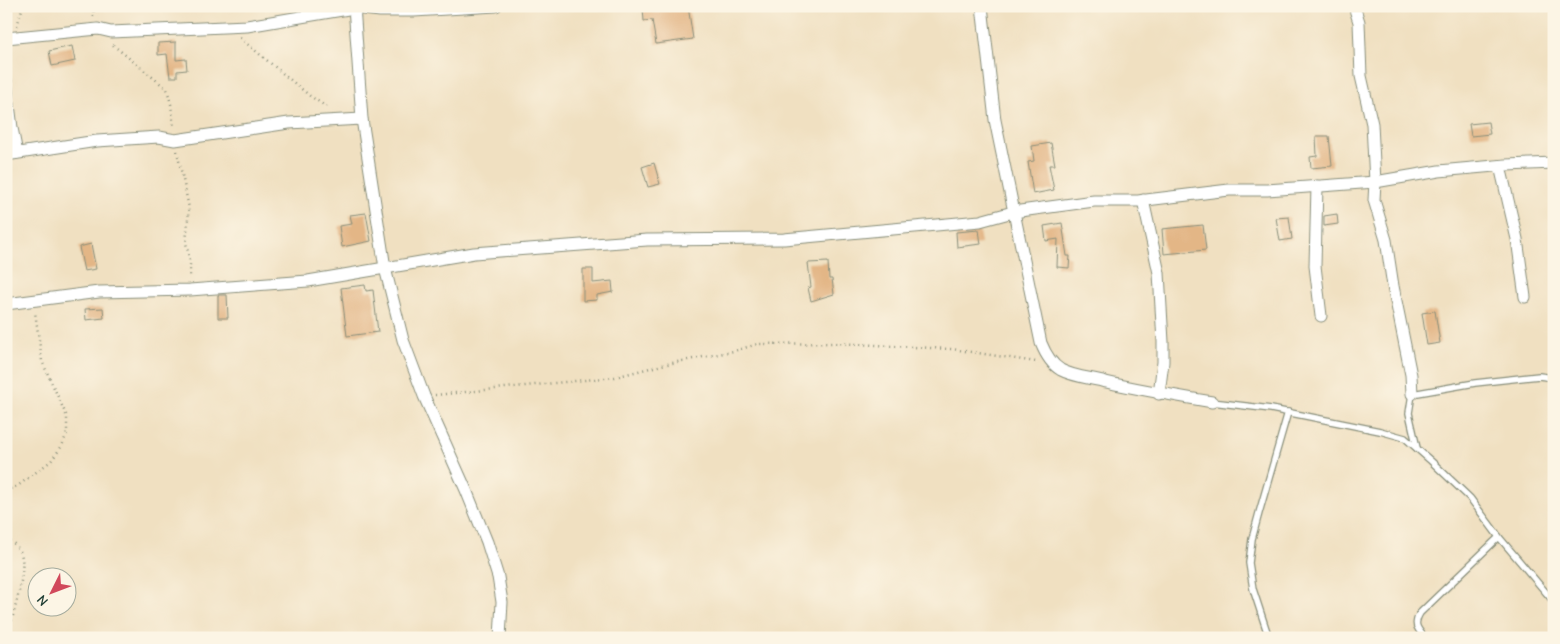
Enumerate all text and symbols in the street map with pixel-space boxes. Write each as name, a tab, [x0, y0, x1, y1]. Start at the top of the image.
north arrow	[28, 566, 78, 616]
text: N	[33, 591, 52, 609]

